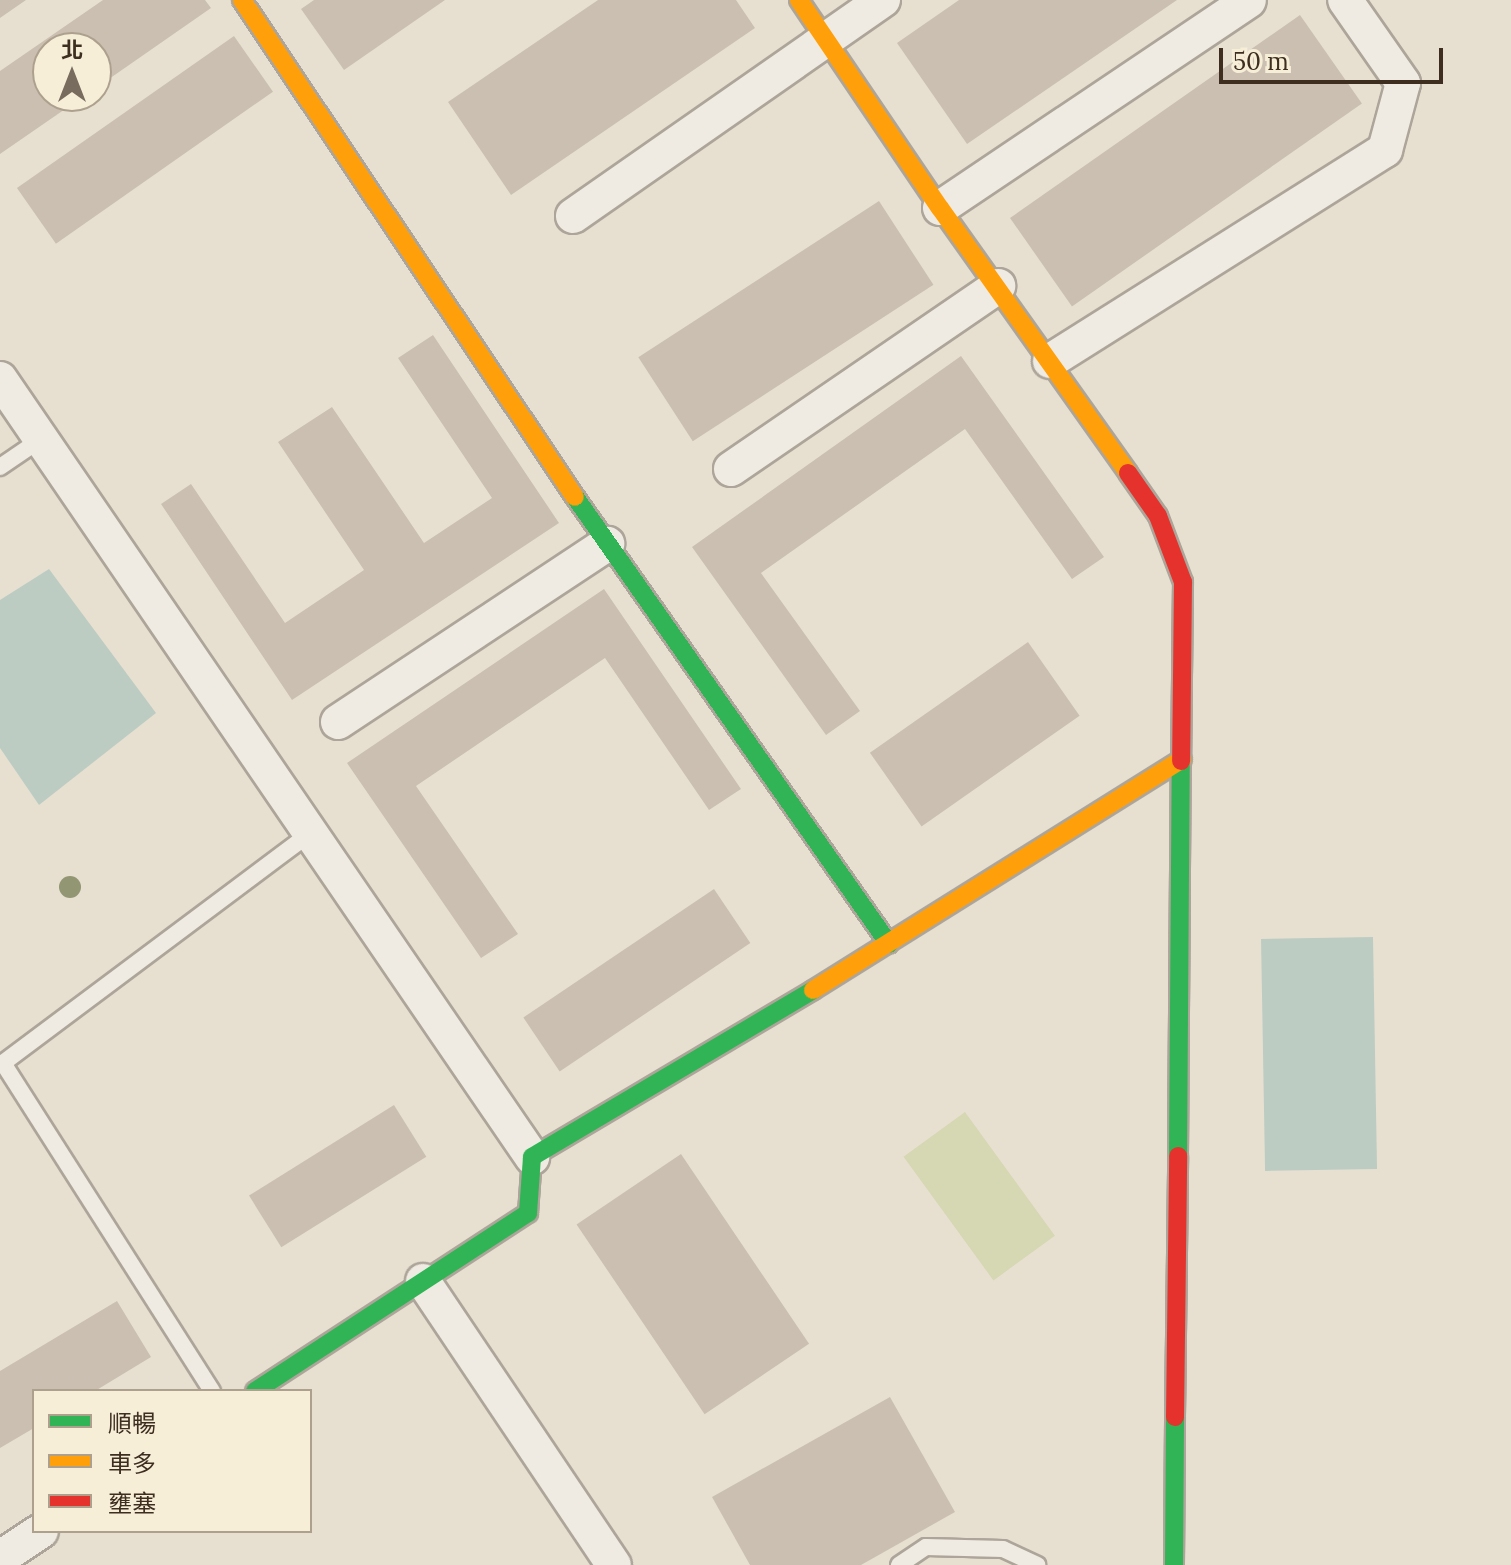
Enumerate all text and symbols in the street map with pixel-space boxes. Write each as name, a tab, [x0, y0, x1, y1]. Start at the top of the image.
north arrow	[32, 32, 112, 112]
scale bar	[1223, 32, 1447, 82]
text: 北	[61, 36, 83, 64]
text: 50 m	[1233, 46, 1289, 77]
legend	[32, 1389, 312, 1533]
text: 順暢	[108, 1408, 156, 1439]
text: 車多	[108, 1448, 156, 1479]
text: 壅塞	[108, 1488, 156, 1519]

